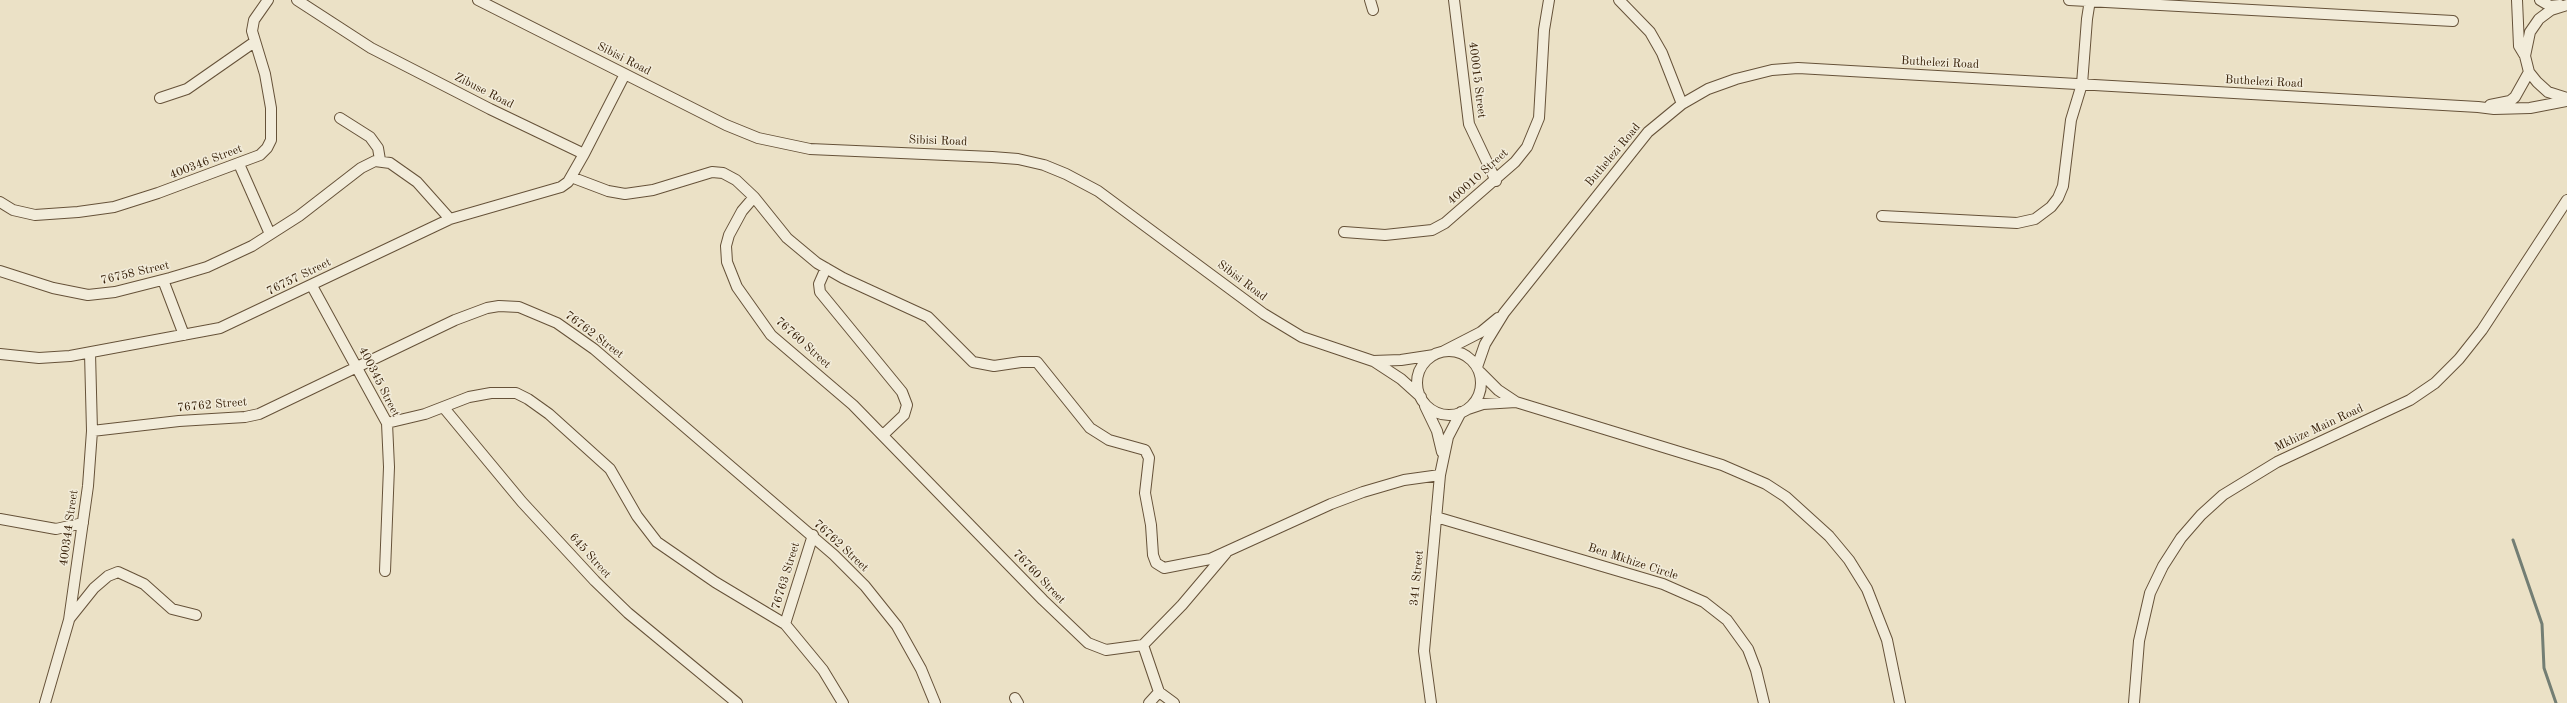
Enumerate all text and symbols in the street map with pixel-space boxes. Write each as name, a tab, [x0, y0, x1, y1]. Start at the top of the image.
street label: Sibisi Road	[595, 39, 653, 79]
street label: 400015 Street	[1465, 41, 1489, 119]
street label: Buthelezi Road	[1901, 54, 1979, 72]
street label: Zibuse Road	[452, 70, 516, 112]
street label: Buthelezi Road	[2225, 73, 2303, 91]
street label: Buthelezi Road	[1582, 120, 1644, 190]
street label: Sibisi Road	[908, 133, 968, 149]
street label: 400346 Street	[168, 141, 244, 183]
street label: 400010 Street	[1445, 146, 1511, 208]
street label: 76757 Street	[264, 255, 334, 299]
street label: 76758 Street	[99, 258, 171, 288]
street label: Sibisi Road	[1214, 258, 1270, 304]
street label: 76762 Street	[562, 308, 626, 362]
street label: 76760 Street	[772, 314, 834, 372]
street label: 400345 Street	[355, 344, 403, 420]
street label: 76762 Street	[177, 395, 247, 415]
street label: Mkhize Main Road	[2272, 401, 2366, 455]
street label: 400344 Street	[57, 489, 81, 567]
street label: 76762 Street	[811, 517, 871, 575]
street label: 645 Street	[566, 530, 614, 582]
street label: 76763 Street	[769, 540, 803, 612]
street label: Ben Mkhize Circle	[1586, 541, 1680, 583]
street label: 76760 Street	[1010, 547, 1068, 607]
street label: 341 Street	[1407, 549, 1427, 607]

